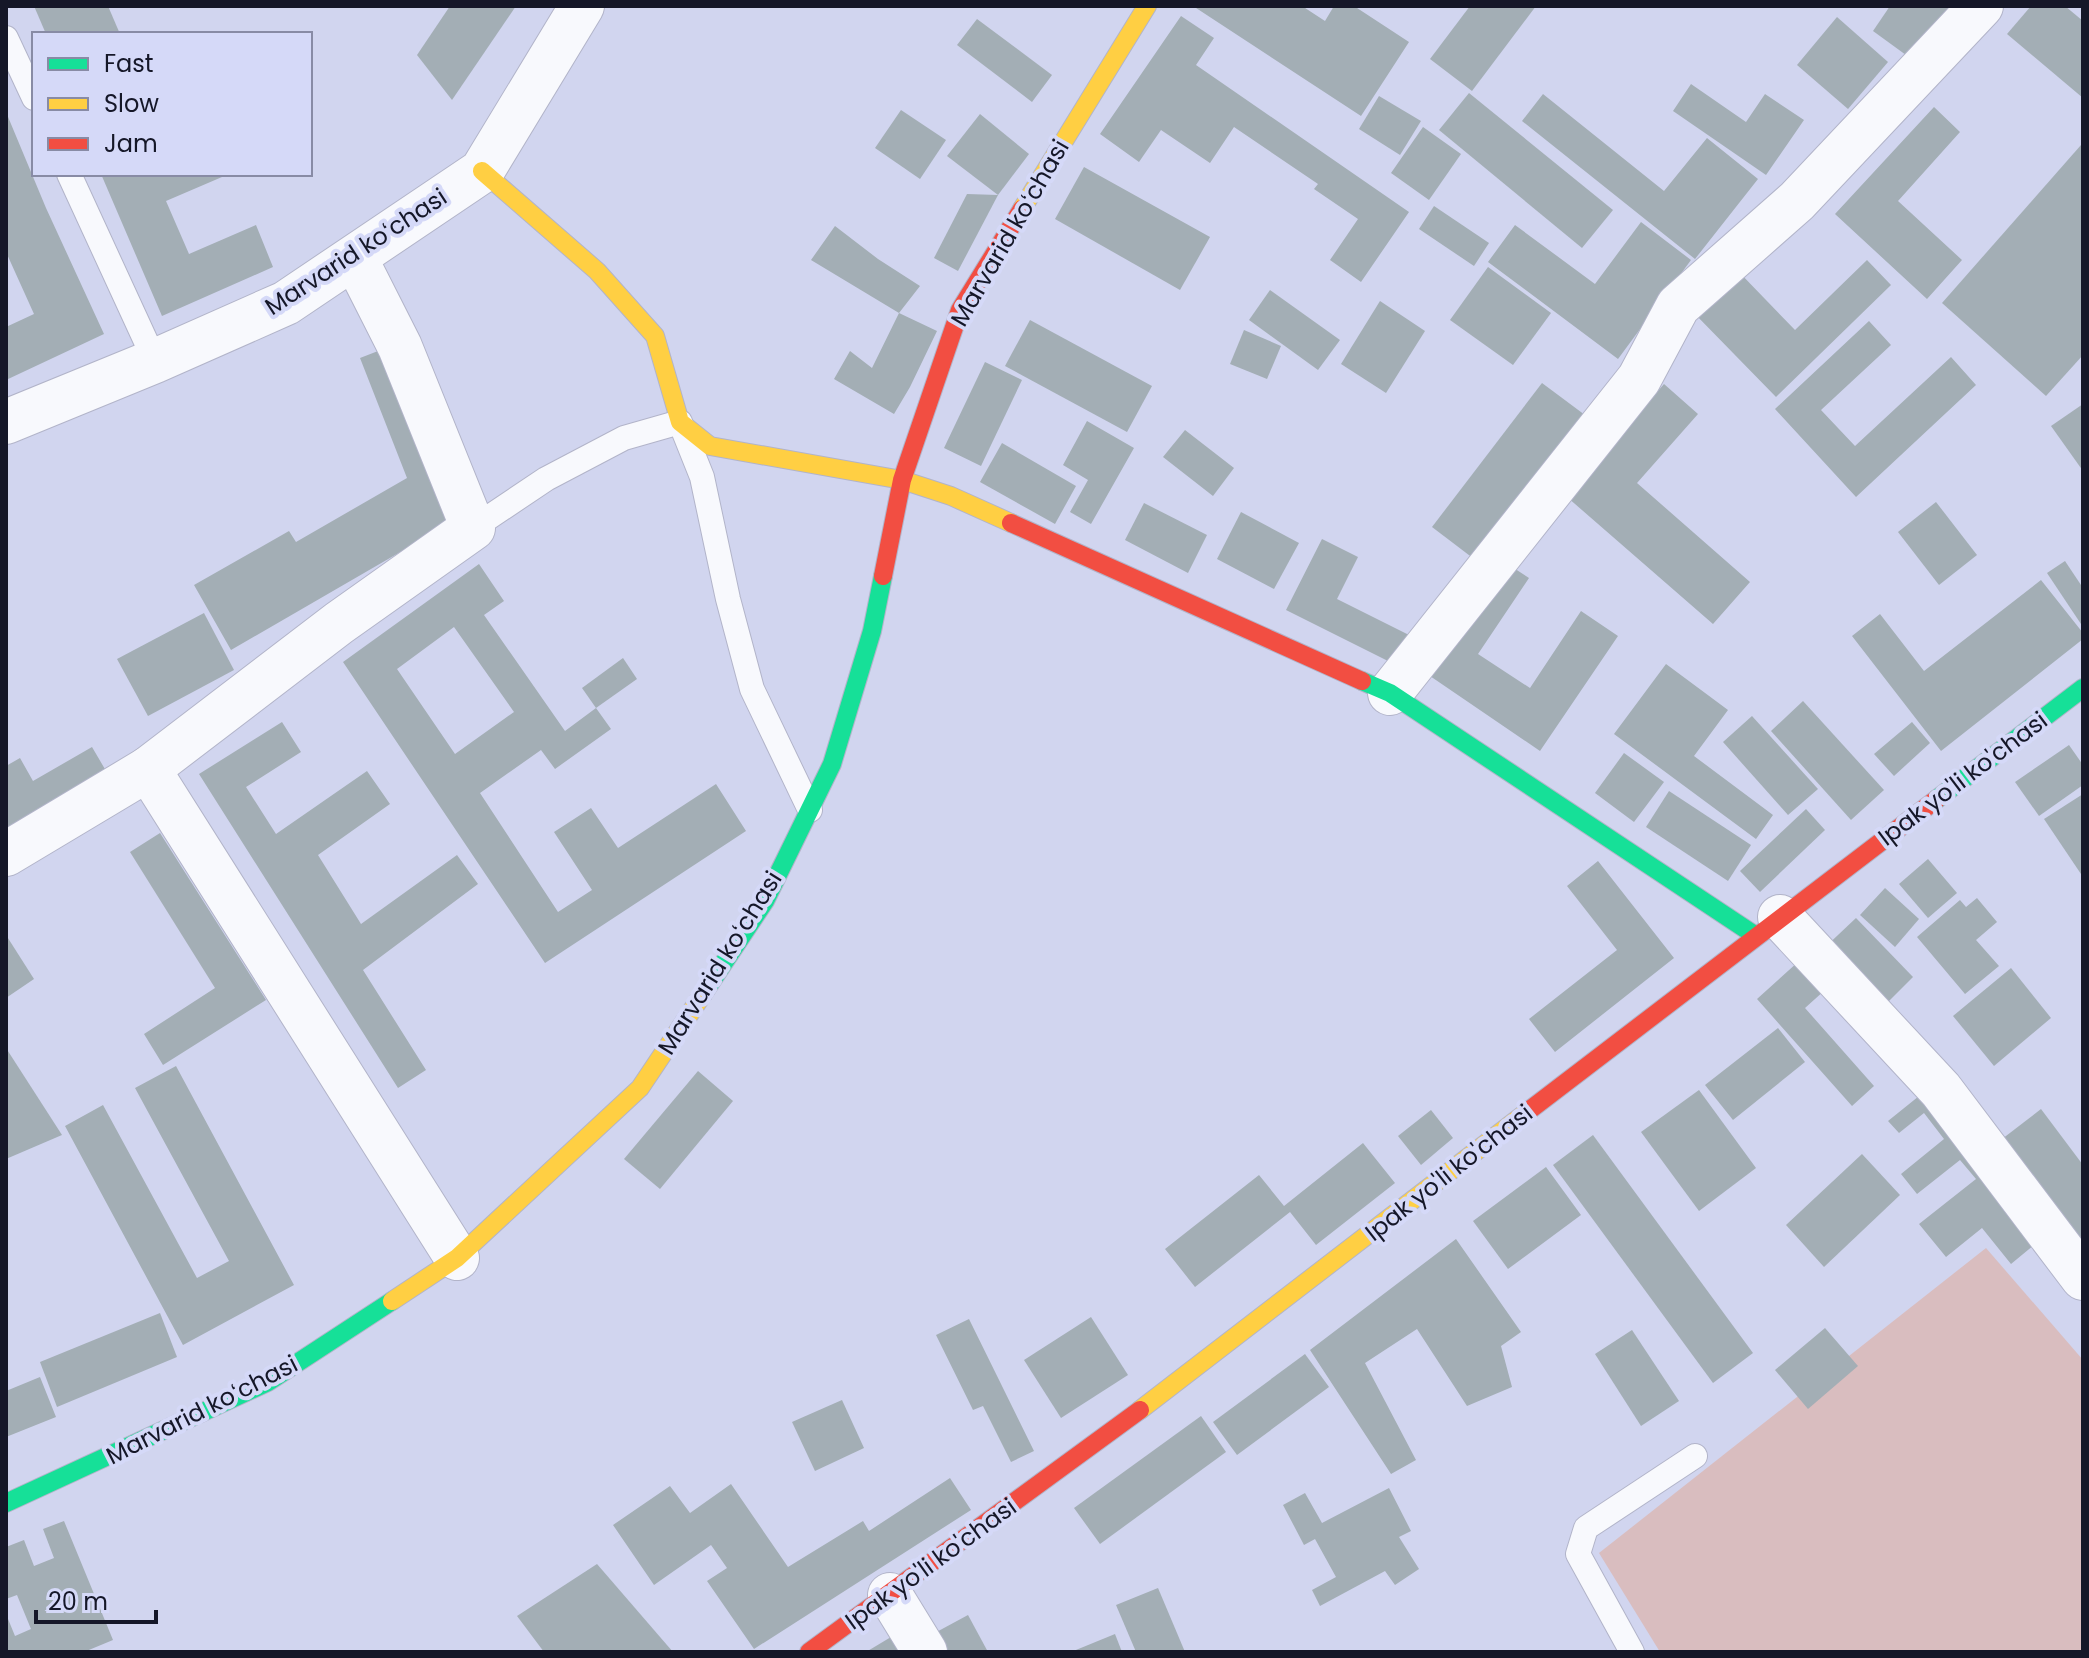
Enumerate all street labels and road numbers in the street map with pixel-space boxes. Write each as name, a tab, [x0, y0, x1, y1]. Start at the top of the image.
street label: Marvarid koʻchasi	[943, 133, 1077, 332]
street label: Marvarid koʻchasi	[258, 180, 453, 323]
street label: Ipak yo'li ko'chasi	[1871, 704, 2054, 853]
street label: Marvarid koʻchasi	[650, 865, 789, 1061]
street label: Ipak yo'li ko'chasi	[1358, 1097, 1539, 1248]
street label: Marvarid koʻchasi	[100, 1347, 303, 1472]
street label: Ipak yo'li ko'chasi	[838, 1490, 1023, 1637]

